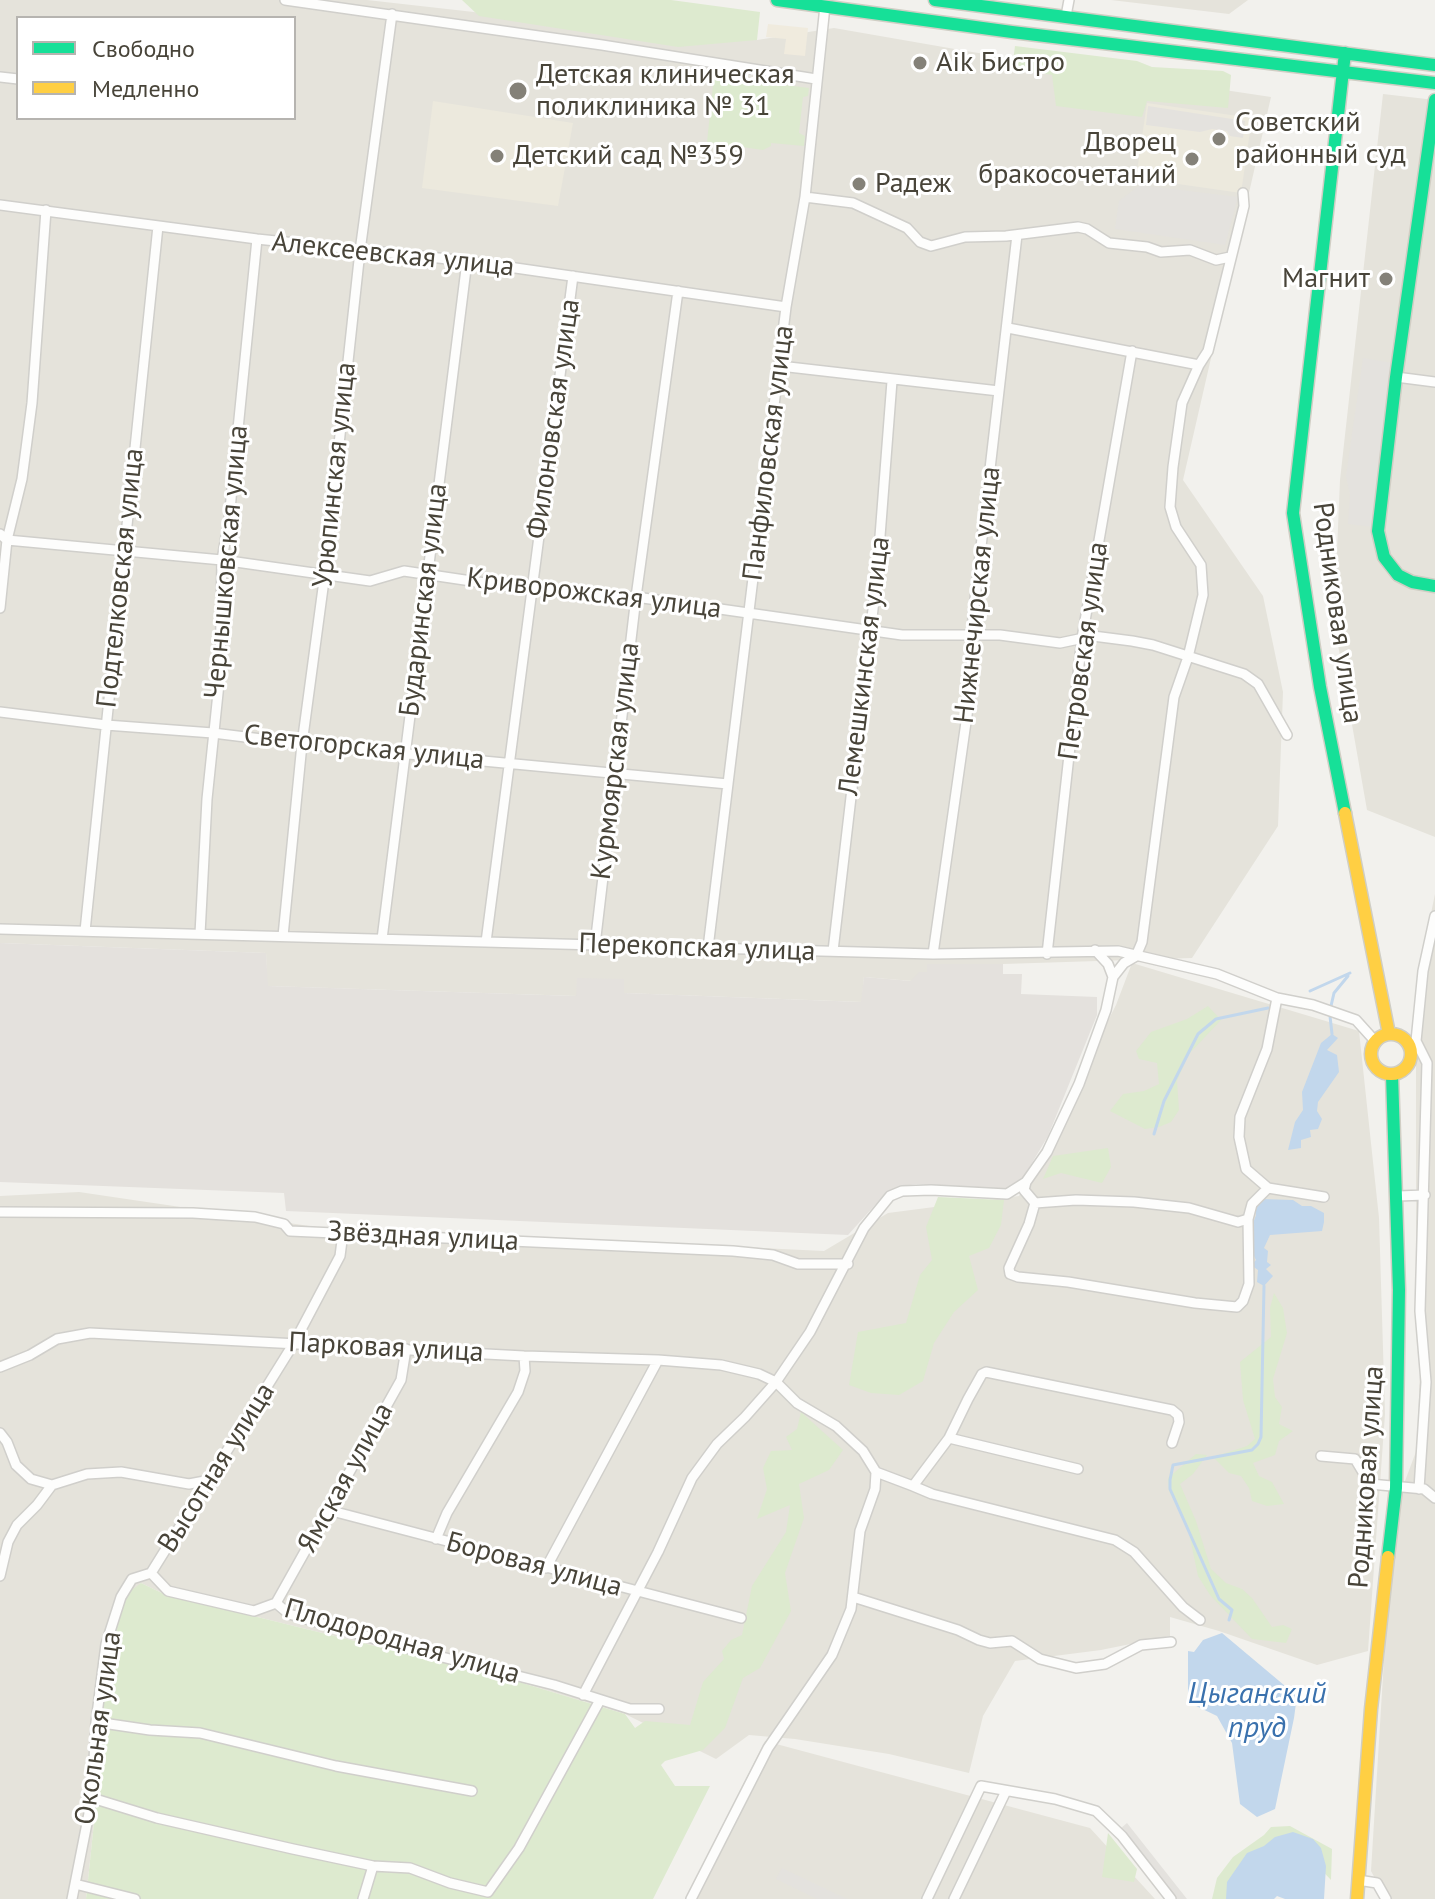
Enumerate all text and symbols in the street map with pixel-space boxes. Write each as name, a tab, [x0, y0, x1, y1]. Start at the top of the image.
legend	[16, 16, 296, 120]
text: Свободно	[92, 33, 195, 64]
place label: Aik Бистро	[936, 46, 1065, 80]
marker: Aik Бистро	[911, 54, 929, 72]
place label: Детская клиническая поликлиника № 31	[536, 58, 795, 124]
text: Медленно	[92, 73, 199, 104]
marker: Детская клиническая поликлиника № 31	[507, 80, 529, 102]
place label: Советский районный суд	[1235, 106, 1406, 172]
place label: Дворец бракосочетаний	[978, 126, 1176, 192]
marker: Советский районный суд	[1210, 130, 1228, 148]
place label: Детский сад №359	[513, 139, 744, 173]
marker: Детский сад №359	[488, 147, 506, 165]
marker: Дворец бракосочетаний	[1183, 150, 1201, 168]
place label: Радеж	[875, 167, 951, 201]
marker: Радеж	[850, 175, 868, 193]
street label: Алексеевская улица	[270, 226, 516, 284]
place label: Магнит	[1282, 262, 1370, 296]
marker: Магнит	[1377, 270, 1395, 288]
street label: Филоновская улица	[521, 297, 587, 541]
street label: Панфиловская улица	[737, 324, 801, 582]
street label: Урюпинская улица	[306, 361, 364, 589]
street label: Чернышковская улица	[198, 424, 256, 700]
street label: Подтелковская улица	[91, 447, 151, 709]
street label: Нижнечирская улица	[948, 465, 1008, 725]
street label: Бударинская улица	[393, 482, 455, 718]
street label: Родниковая улица	[1305, 500, 1369, 726]
street label: Лемешкинская улица	[832, 535, 898, 797]
street label: Петровская улица	[1052, 540, 1116, 762]
street label: Криворожская улица	[465, 562, 723, 626]
street label: Курмоярская улица	[585, 640, 647, 882]
street label: Светогорская улица	[242, 719, 486, 777]
street label: Перекопская улица	[578, 927, 816, 969]
street label: Звёздная улица	[326, 1215, 520, 1259]
street label: Парковая улица	[288, 1326, 484, 1370]
street label: Родниковая улица	[1342, 1365, 1392, 1589]
street label: Высотная улица	[151, 1377, 283, 1559]
street label: Ямская улица	[291, 1397, 401, 1559]
street label: Боровая улица	[442, 1525, 626, 1605]
street label: Плодородная улица	[280, 1592, 524, 1692]
street label: Окольная улица	[69, 1629, 129, 1827]
water label: Цыганский пруд	[1188, 1676, 1326, 1746]

